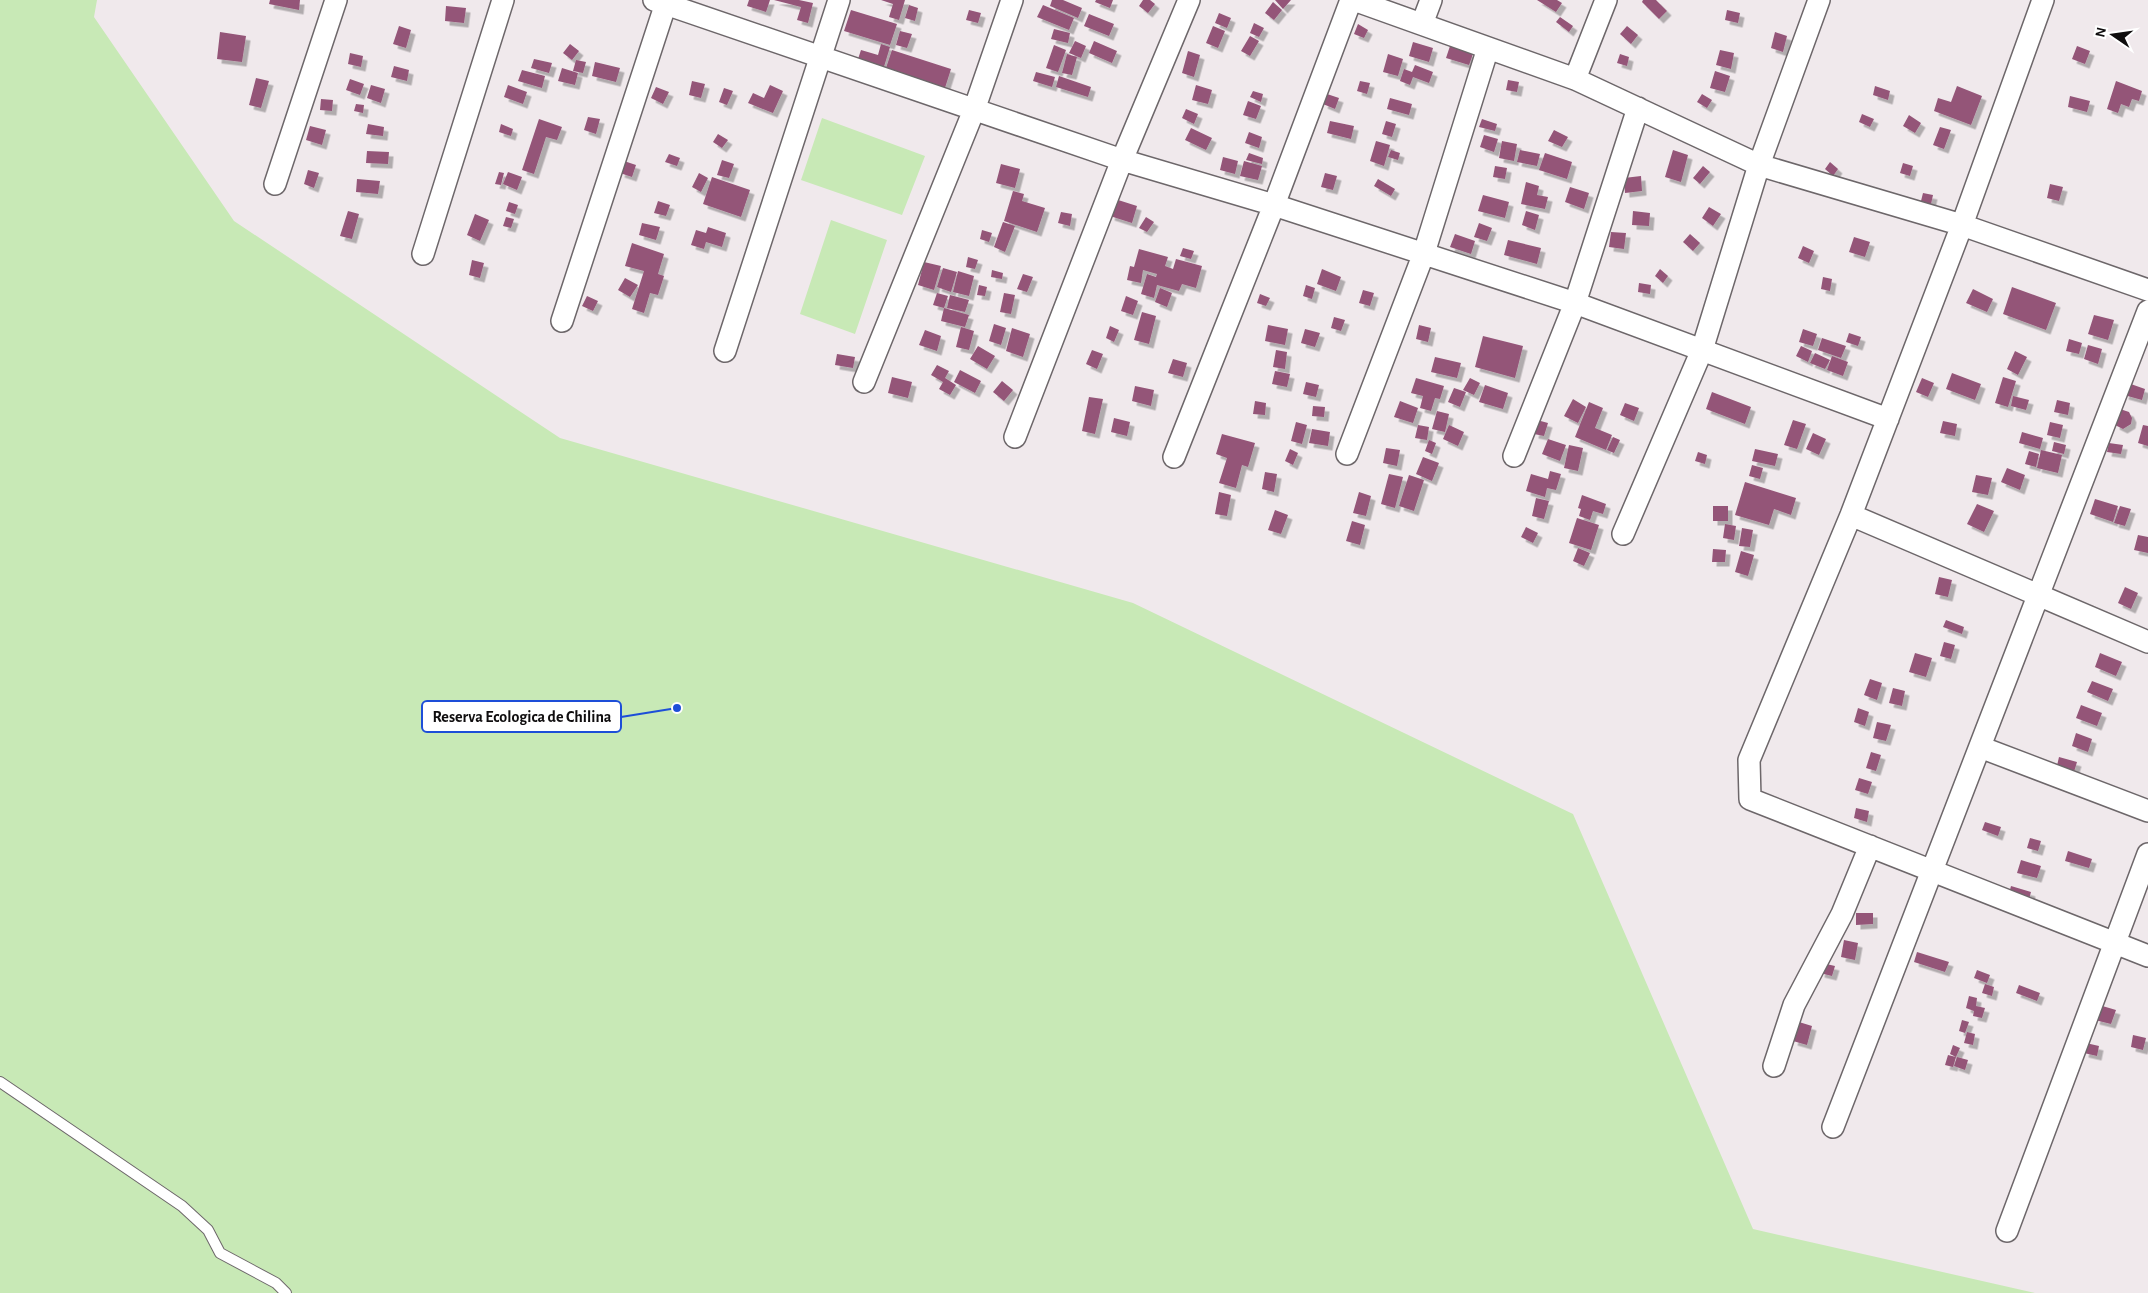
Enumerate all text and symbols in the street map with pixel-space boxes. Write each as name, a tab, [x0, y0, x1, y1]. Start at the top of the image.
north arrow	[2088, 10, 2138, 60]
text: N	[2093, 26, 2109, 39]
callout: Reserva Ecologica de Chilina	[422, 701, 621, 732]
text: Reserva Ecologica de Chilina	[432, 709, 612, 725]

